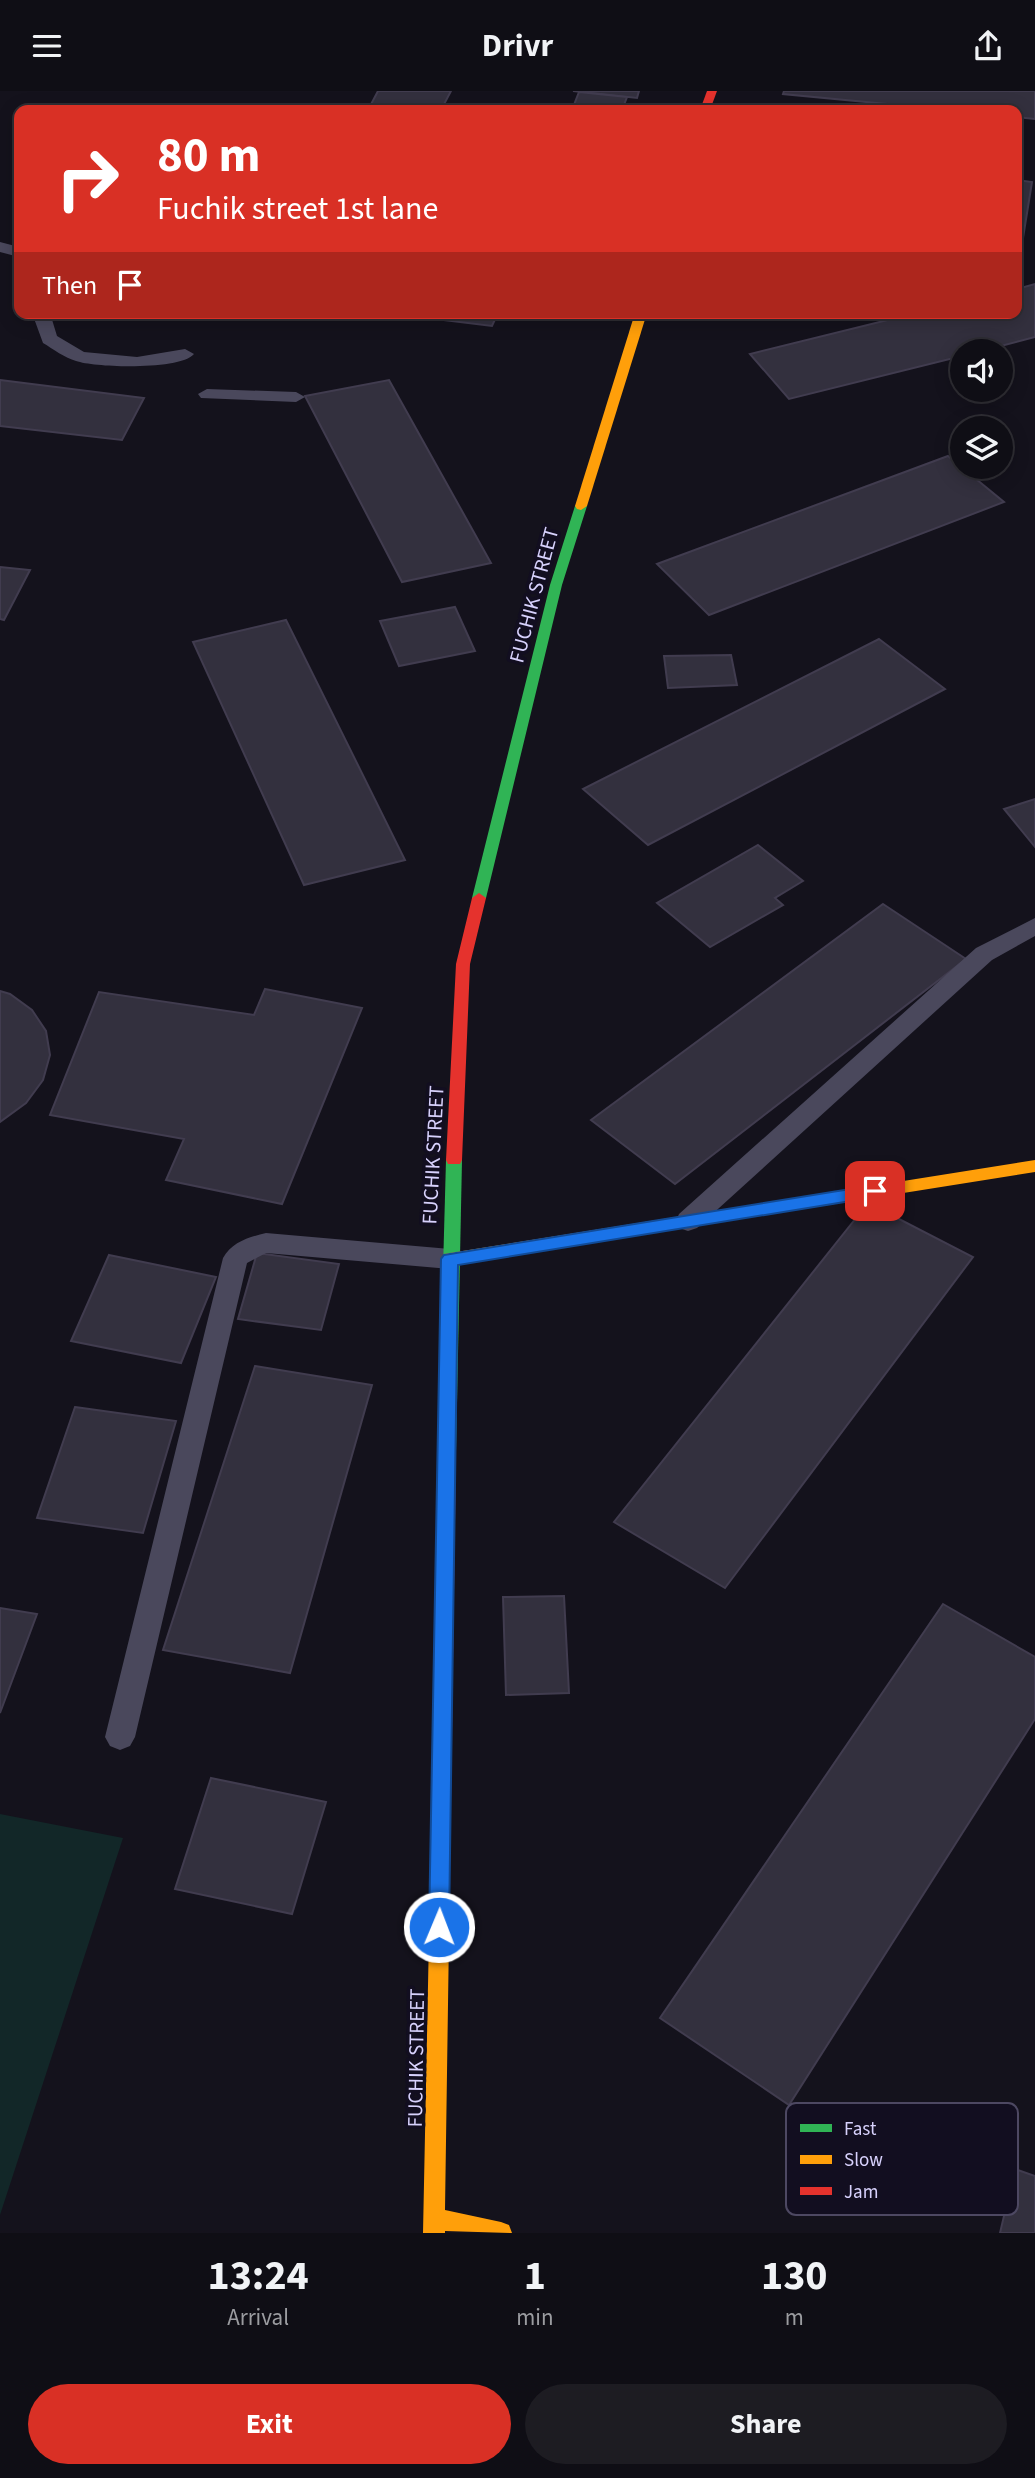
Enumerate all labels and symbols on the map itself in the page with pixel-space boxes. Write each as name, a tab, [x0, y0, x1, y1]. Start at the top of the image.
street label: FUCHIK STREET	[502, 524, 566, 666]
street label: FUCHIK STREET	[414, 1085, 452, 1225]
pin	[845, 1161, 905, 1221]
position arrow	[402, 1890, 476, 1964]
street label: FUCHIK STREET	[400, 1988, 432, 2128]
legend	[786, 2103, 1018, 2215]
text: Fast	[844, 2116, 877, 2143]
text: Slow	[844, 2147, 883, 2174]
text: Jam	[844, 2179, 878, 2206]

